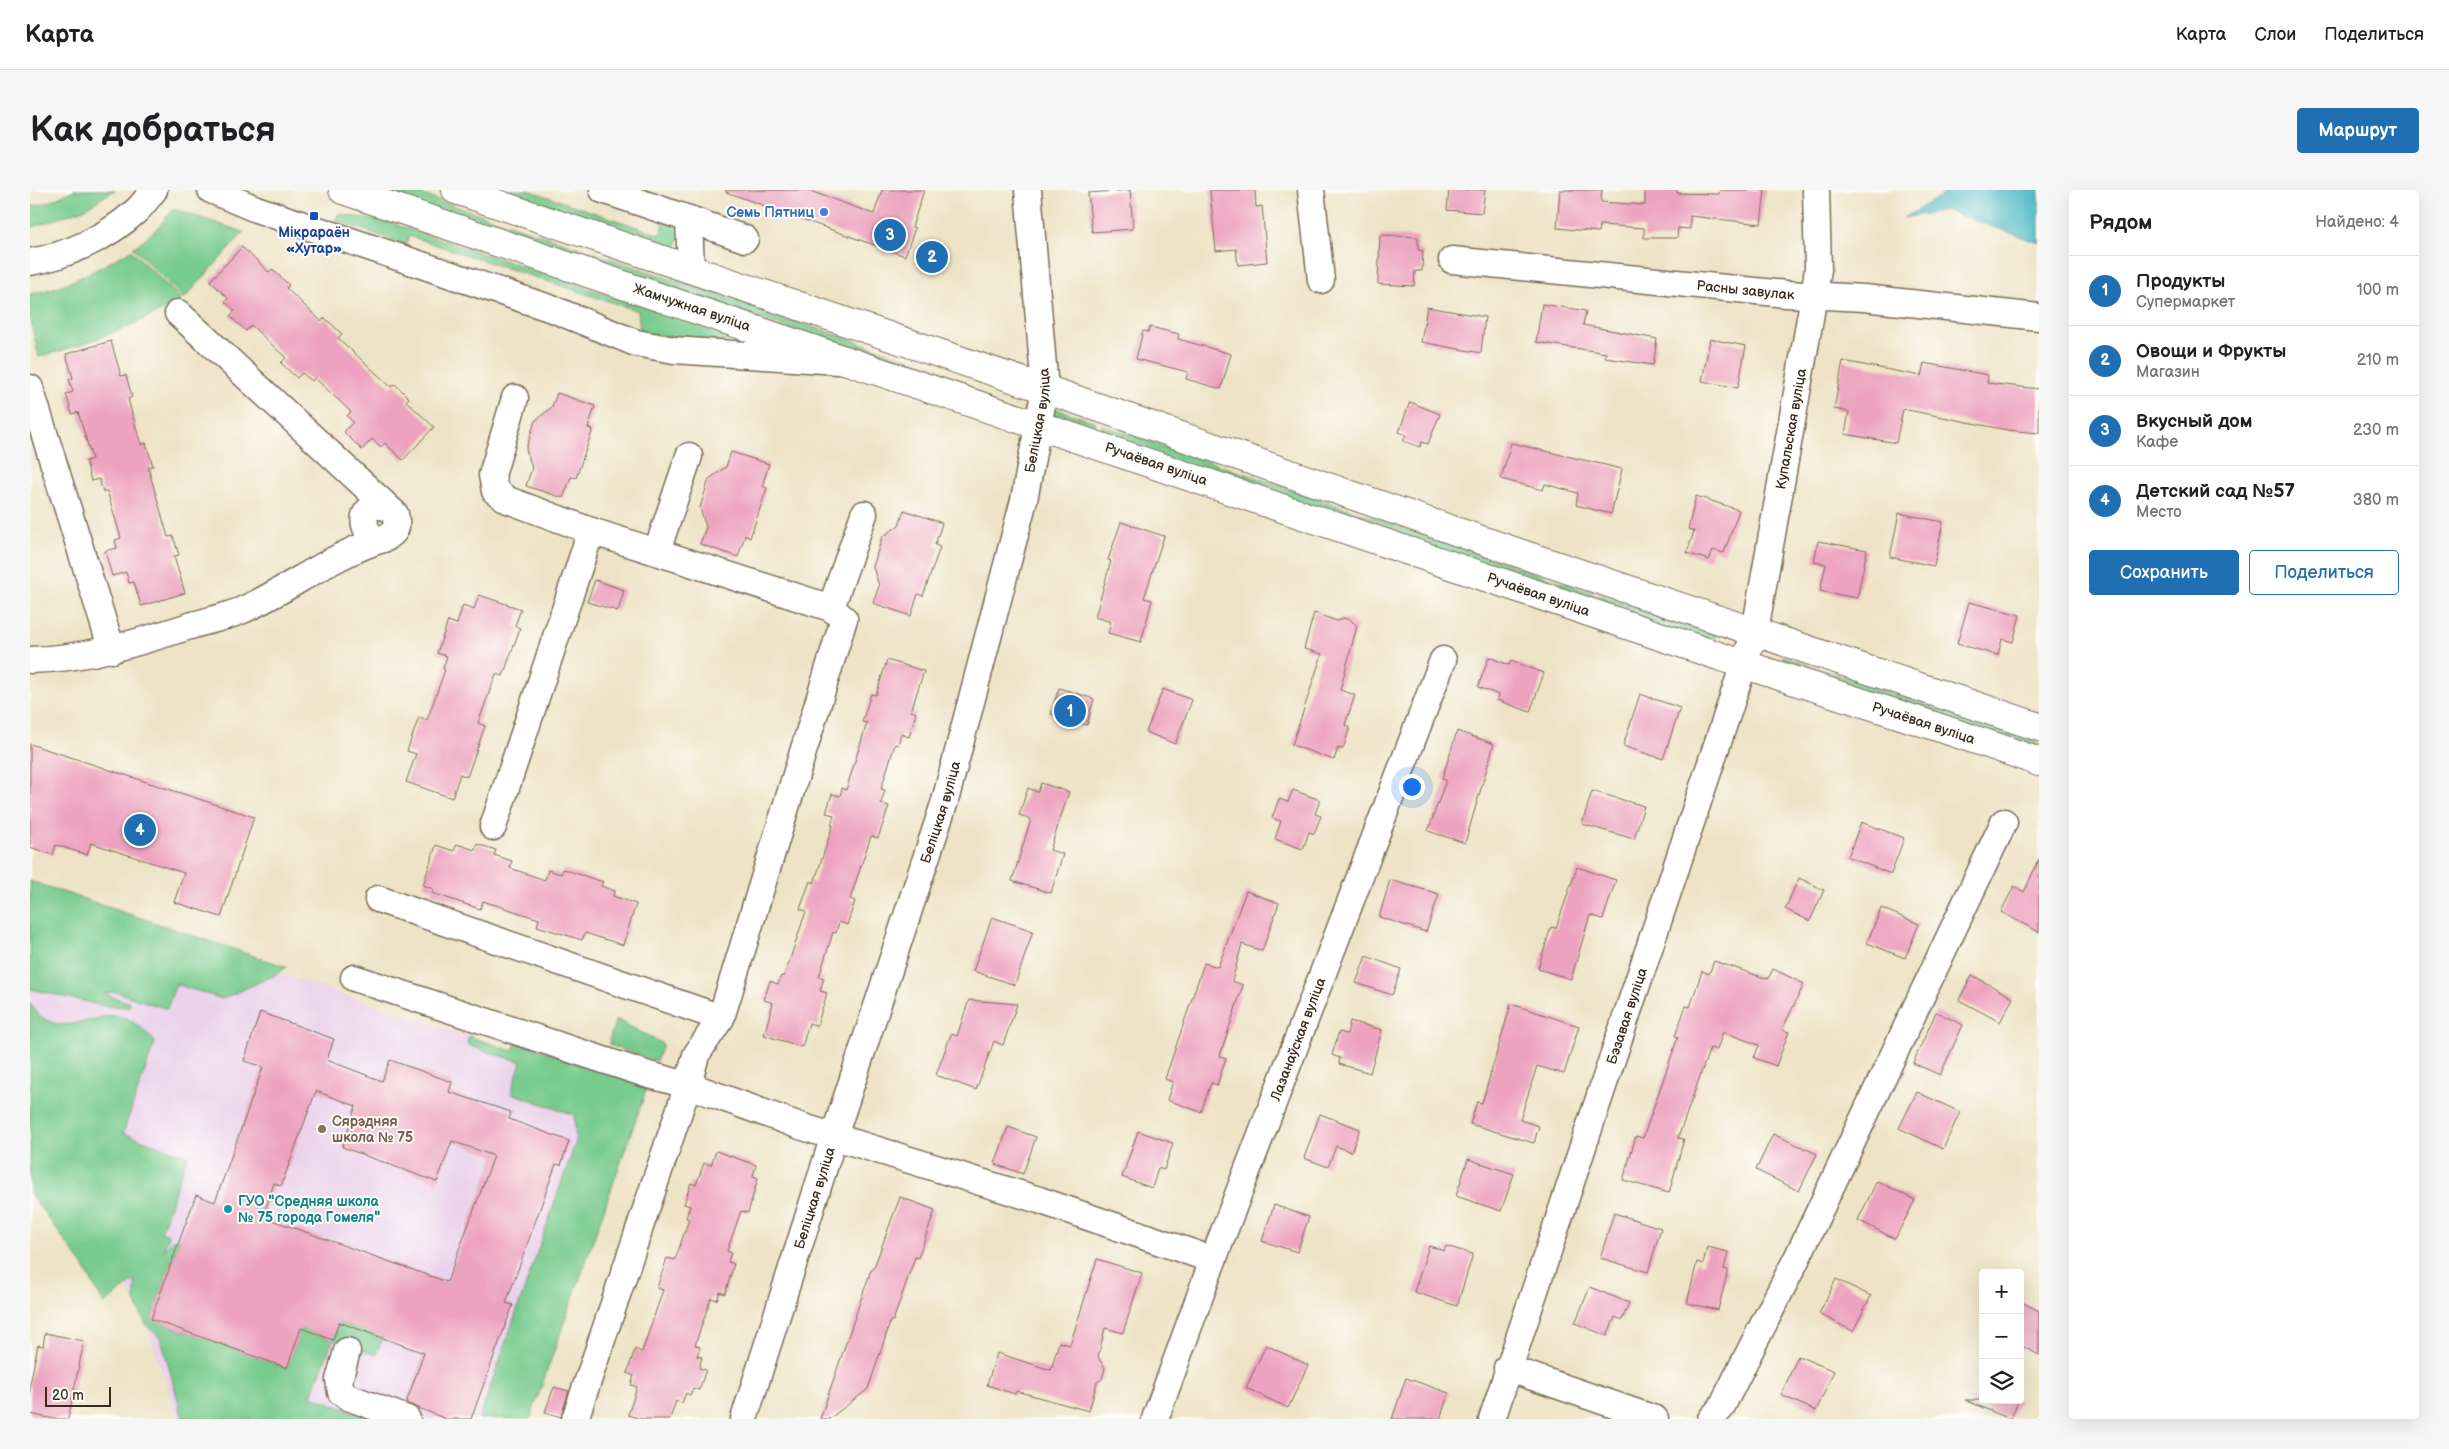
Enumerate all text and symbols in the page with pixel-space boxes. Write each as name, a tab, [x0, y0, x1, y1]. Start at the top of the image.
text: Карта	[25, 20, 94, 49]
text: Карта	[2176, 24, 2226, 45]
text: Слои	[2254, 24, 2296, 45]
text: Поделиться	[2324, 24, 2424, 45]
button: Маршрут	[2297, 108, 2419, 153]
text: Как добраться	[30, 109, 276, 152]
place label: Семь Пятниц	[726, 204, 814, 221]
marker: Семь Пятниц	[818, 206, 830, 218]
marker: Мікрараён «Хутар»	[308, 210, 320, 222]
text: Рядом	[2089, 210, 2152, 235]
text: Найдено: 4	[2315, 213, 2399, 232]
pin: 3	[874, 216, 906, 254]
place label: Мікрараён «Хутар»	[278, 224, 350, 257]
pin: 2	[916, 238, 948, 276]
text: Продукты	[2136, 270, 2225, 293]
street label: Расны завулак	[1696, 276, 1795, 303]
street label: Жамчужная вуліца	[631, 279, 753, 335]
text: 1	[2102, 281, 2108, 300]
text: 100 m	[2356, 281, 2399, 300]
text: Супермаркет	[2136, 293, 2235, 312]
text: Овощи и Фрукты	[2136, 340, 2286, 363]
text: 2	[2100, 351, 2110, 370]
text: 210 m	[2357, 351, 2399, 370]
text: Магазин	[2136, 363, 2200, 382]
street label: Купальская вуліца	[1772, 366, 1810, 491]
street label: Беліцкая вуліца	[1021, 367, 1054, 474]
text: Вкусный дом	[2136, 410, 2252, 433]
text: 3	[2100, 421, 2110, 440]
text: 230 m	[2353, 421, 2399, 440]
text: Кафе	[2136, 433, 2178, 452]
street label: Ручаёвая вуліца	[1103, 438, 1211, 489]
text: Детский сад №57	[2136, 480, 2295, 503]
text: 4	[2100, 491, 2110, 510]
text: 380 m	[2353, 491, 2399, 510]
text: Место	[2136, 503, 2182, 522]
button: Сохранить	[2089, 550, 2239, 595]
button: Поделиться	[2249, 550, 2399, 595]
street label: Ручаёвая вуліца	[1485, 569, 1593, 620]
pin: 1	[1054, 692, 1086, 730]
street label: Ручаёвая вуліца	[1870, 698, 1978, 748]
street label: Беліцкая вуліца	[917, 758, 964, 865]
your location	[1399, 774, 1425, 800]
pin: 4	[124, 811, 156, 849]
street label: Бэзавая вуліца	[1603, 965, 1651, 1066]
street label: Лазанаўская вуліца	[1266, 974, 1329, 1104]
place label: Сярэдняя школа № 75	[332, 1113, 413, 1146]
marker: Сярэдняя школа № 75	[316, 1123, 328, 1135]
street label: Беліцкая вуліца	[790, 1144, 839, 1251]
place label: ГУО "Средняя школа № 75 города Гомеля"	[238, 1193, 380, 1226]
marker: ГУО "Средняя школа № 75 города Гомеля"	[222, 1203, 234, 1215]
map controls	[1979, 1269, 2024, 1404]
button: +	[1979, 1269, 2024, 1314]
button: −	[1979, 1314, 2024, 1359]
button: layers	[1979, 1359, 2024, 1404]
scale bar	[45, 1384, 111, 1407]
text: 20 m	[52, 1387, 84, 1404]

